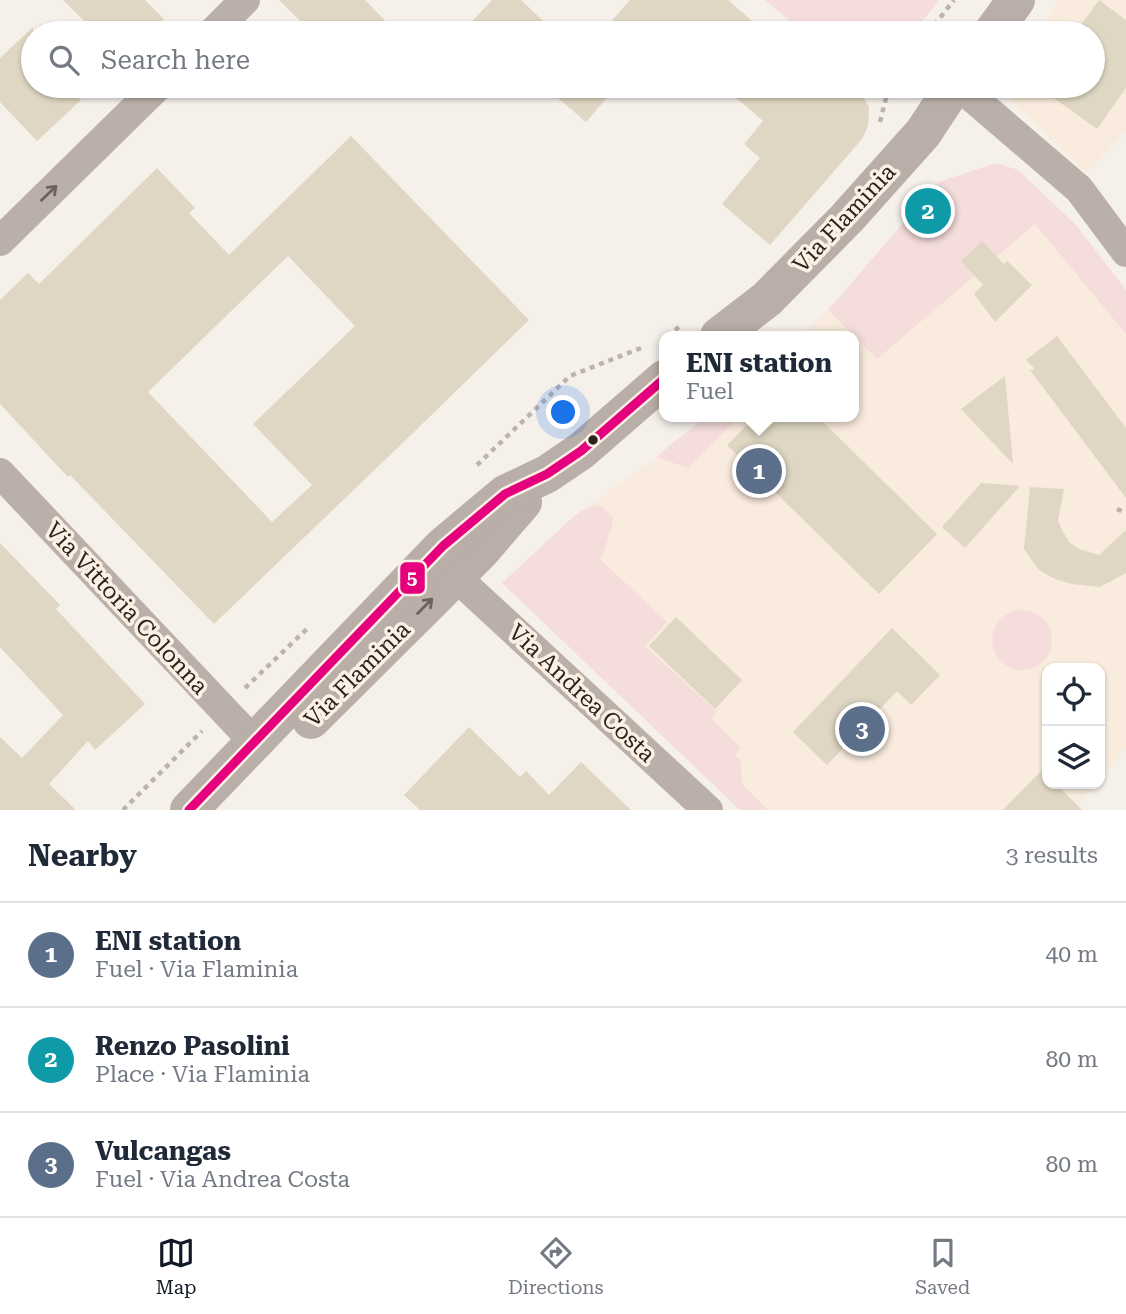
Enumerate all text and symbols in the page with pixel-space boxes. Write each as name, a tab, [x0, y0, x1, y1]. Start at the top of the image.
search box	[21, 21, 1105, 98]
icon: search	[45, 41, 83, 79]
text: Search here	[101, 45, 250, 75]
street label: Via Flaminia	[787, 158, 902, 278]
one-way arrow	[40, 185, 57, 202]
pin: 2	[905, 185, 951, 237]
popup	[659, 331, 859, 422]
text: ENI station	[686, 348, 832, 378]
text: Fuel	[686, 378, 734, 405]
your location	[546, 395, 580, 429]
unlabelled marker	[586, 433, 600, 447]
pin: 1	[736, 445, 782, 497]
street label: Via Vittoria Colonna	[40, 517, 214, 700]
line badge: 5	[399, 561, 426, 595]
text: 5	[407, 566, 418, 589]
one-way arrow	[417, 598, 434, 615]
street label: Via Flaminia	[299, 616, 416, 733]
street label: Via Andrea Costa	[503, 619, 661, 768]
map controls	[1042, 663, 1105, 789]
button: locate	[1042, 663, 1105, 726]
pin: 3	[839, 703, 885, 755]
button: layers	[1042, 726, 1105, 789]
text: Nearby	[28, 838, 137, 873]
text: 3 results	[1006, 842, 1098, 869]
text: ENI station	[95, 926, 241, 956]
text: 1	[45, 941, 57, 968]
text: 40 m	[1045, 941, 1098, 968]
text: Fuel · Via Flaminia	[95, 956, 298, 983]
text: Renzo Pasolini	[95, 1031, 290, 1061]
text: 2	[45, 1046, 57, 1073]
text: 80 m	[1045, 1046, 1098, 1073]
text: Place · Via Flaminia	[95, 1061, 310, 1088]
text: Vulcangas	[95, 1136, 231, 1166]
text: 3	[45, 1151, 57, 1178]
text: 80 m	[1045, 1151, 1098, 1178]
text: Fuel · Via Andrea Costa	[95, 1166, 350, 1193]
tab: Map	[156, 1234, 196, 1299]
tab: Directions	[508, 1234, 604, 1299]
tab: Saved	[915, 1234, 970, 1299]

